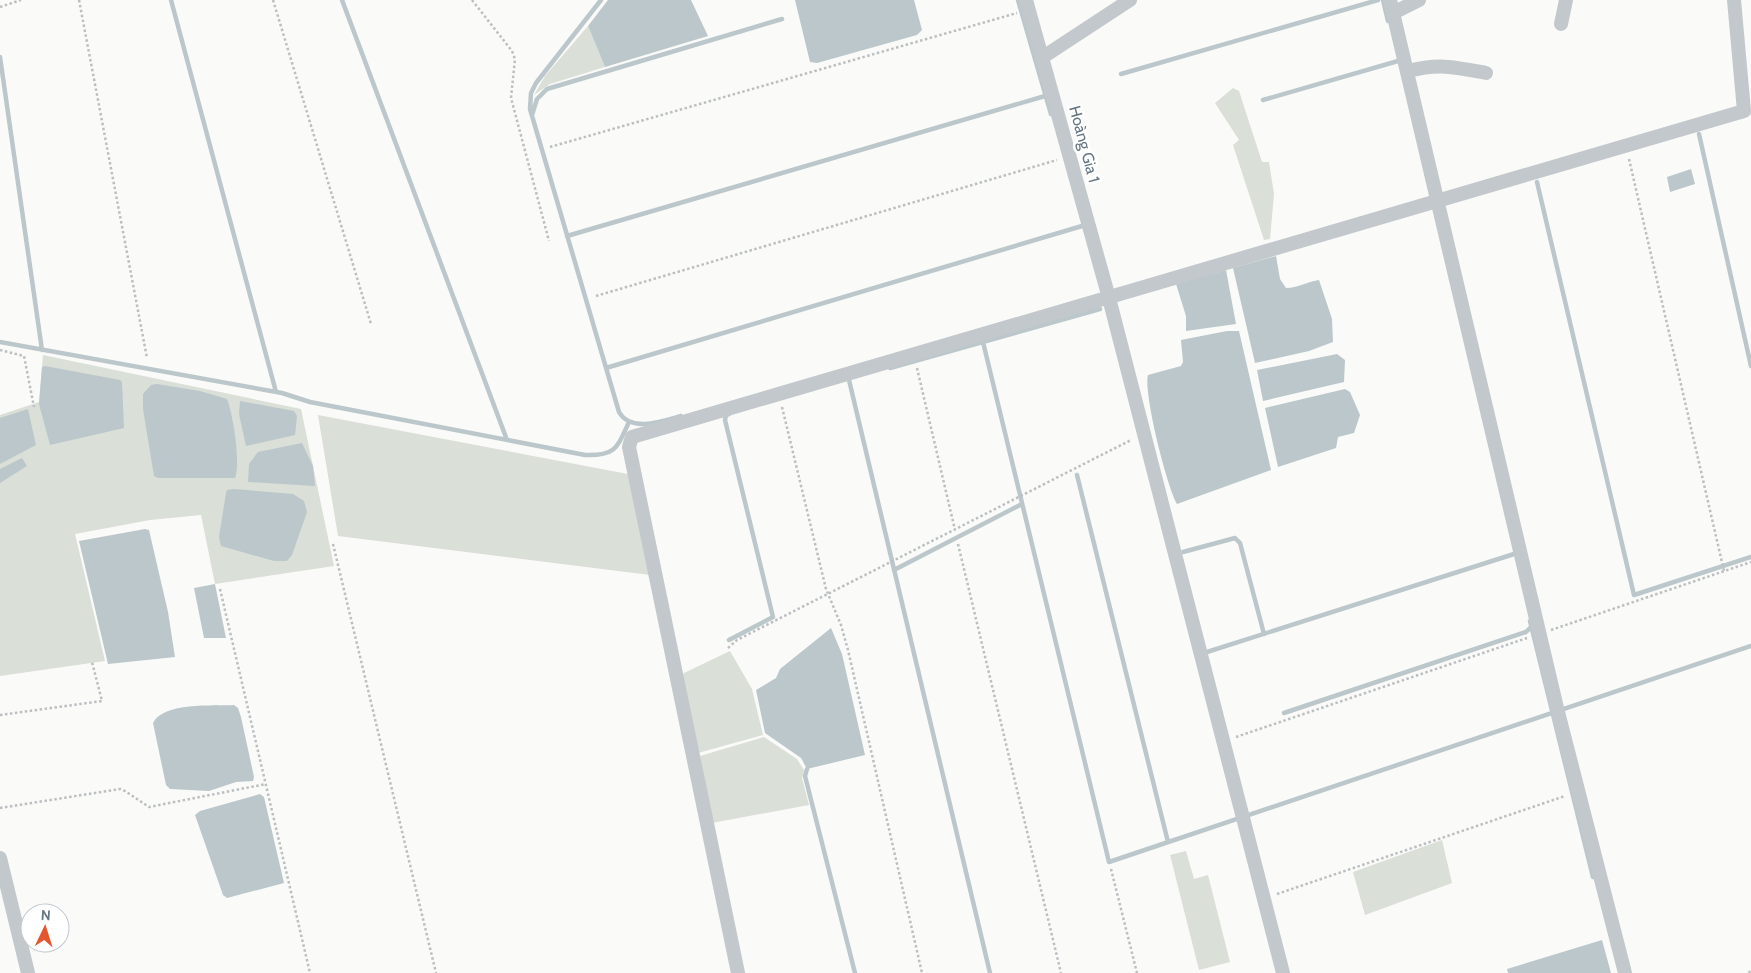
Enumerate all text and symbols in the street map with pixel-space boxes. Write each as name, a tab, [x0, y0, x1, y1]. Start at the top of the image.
street label: Hoàng Gia 1	[1065, 104, 1104, 185]
north arrow	[20, 903, 70, 953]
text: N	[40, 906, 51, 924]

